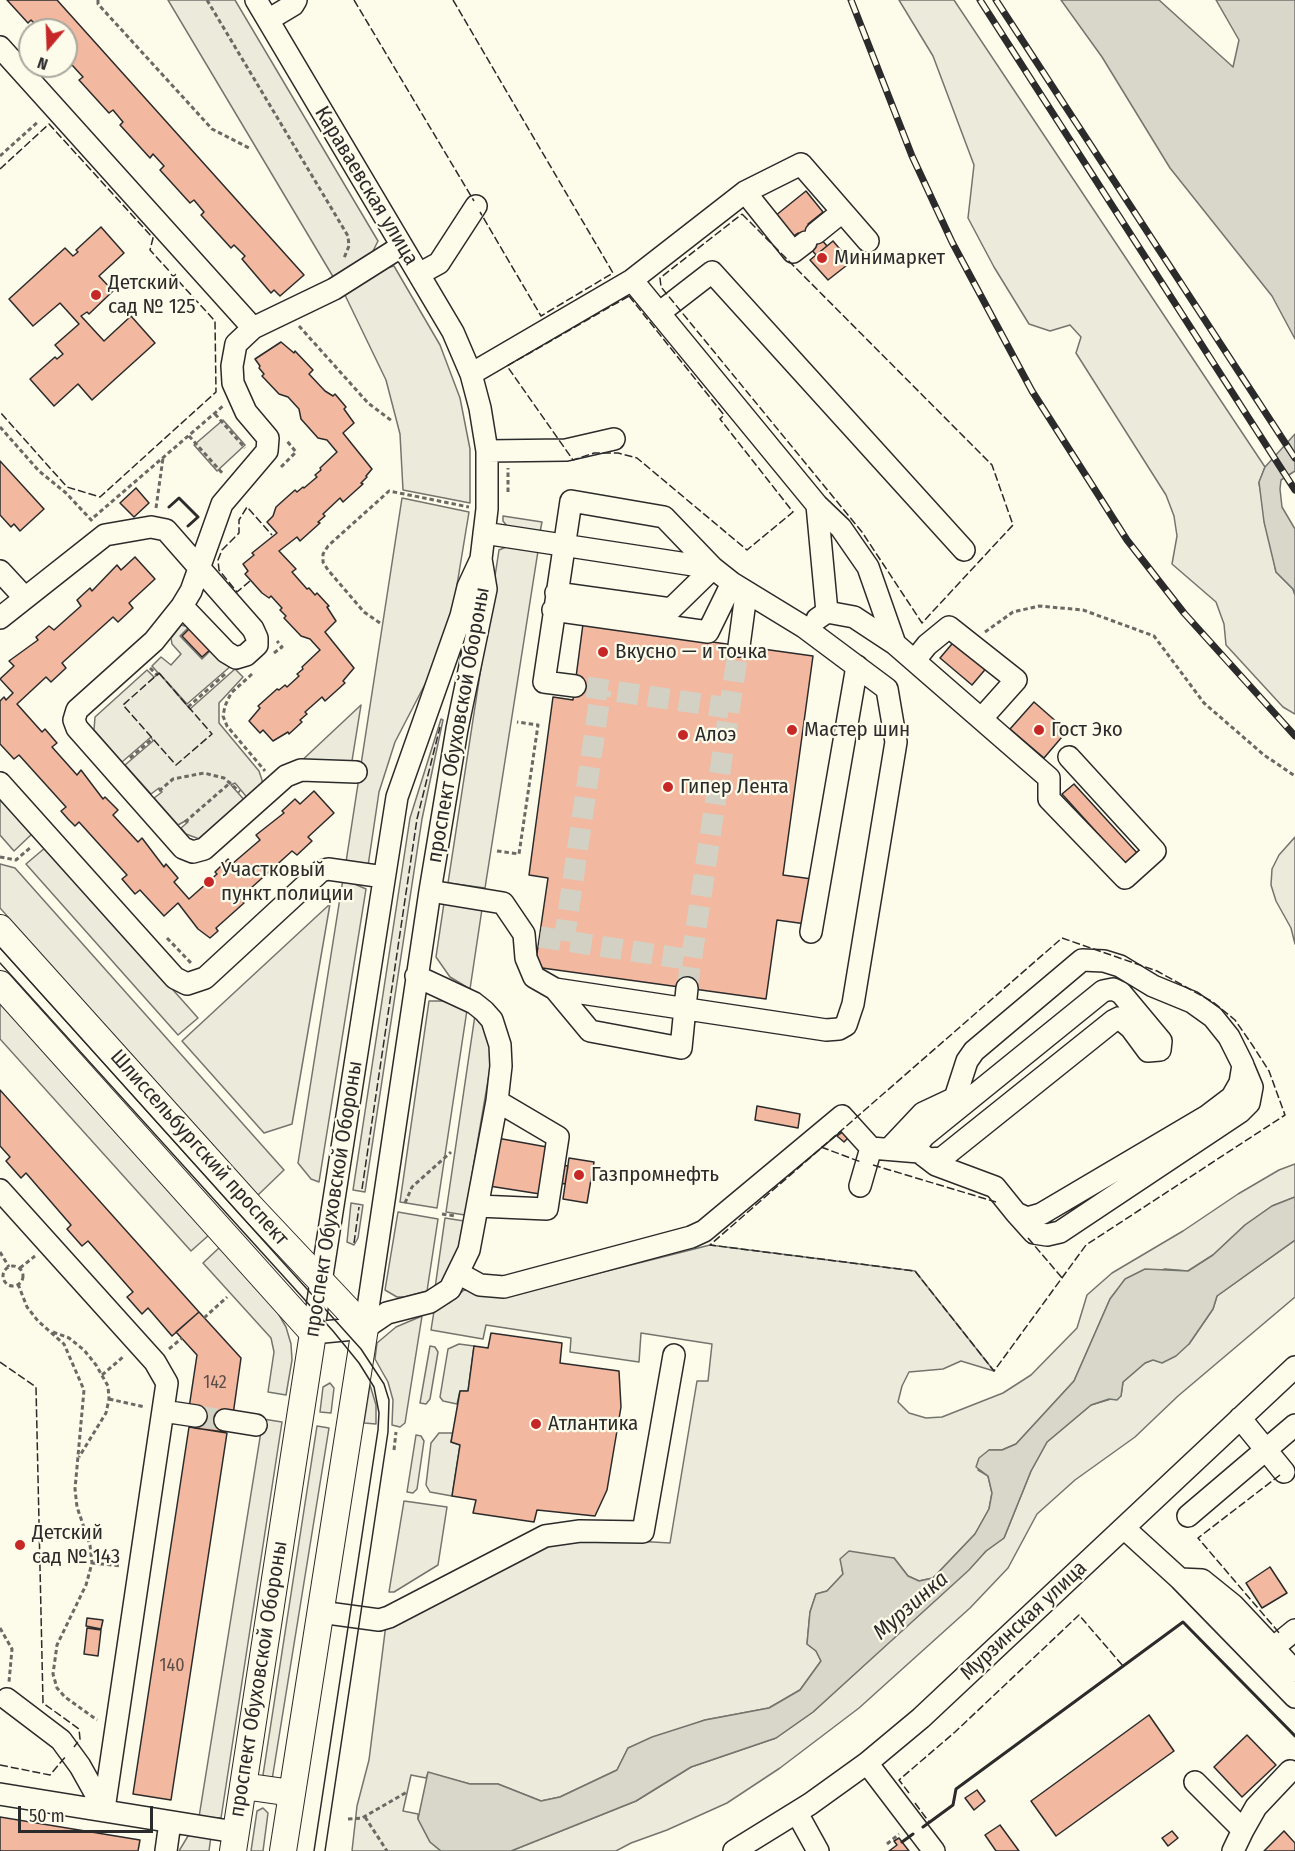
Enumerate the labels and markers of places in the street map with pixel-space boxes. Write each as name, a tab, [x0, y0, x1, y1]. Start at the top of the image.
place label: Минимаркет	[834, 245, 945, 271]
marker: Минимаркет	[815, 251, 829, 265]
place label: Детский сад № 125	[108, 270, 196, 320]
marker: Детский сад № 125	[89, 288, 103, 302]
place label: Вкусно — и точка	[615, 639, 767, 665]
marker: Вкусно — и точка	[596, 645, 610, 659]
place label: Мастер шин	[804, 717, 910, 743]
place label: Гост Эко	[1051, 717, 1123, 743]
place label: Алоэ	[695, 722, 737, 748]
marker: Мастер шин	[785, 723, 799, 737]
marker: Гост Эко	[1032, 723, 1046, 737]
marker: Алоэ	[676, 728, 690, 742]
place label: Гипер Лента	[680, 774, 789, 800]
marker: Гипер Лента	[661, 780, 675, 794]
place label: Участковый пункт полиции	[221, 857, 354, 907]
marker: Участковый пункт полиции	[202, 875, 216, 889]
place label: Газпромнефть	[591, 1162, 719, 1188]
marker: Газпромнефть	[572, 1168, 586, 1182]
place label: Атлантика	[548, 1411, 638, 1437]
marker: Атлантика	[529, 1417, 543, 1431]
place label: Детский сад № 143	[32, 1520, 120, 1570]
marker: Детский сад № 143	[13, 1538, 27, 1552]

